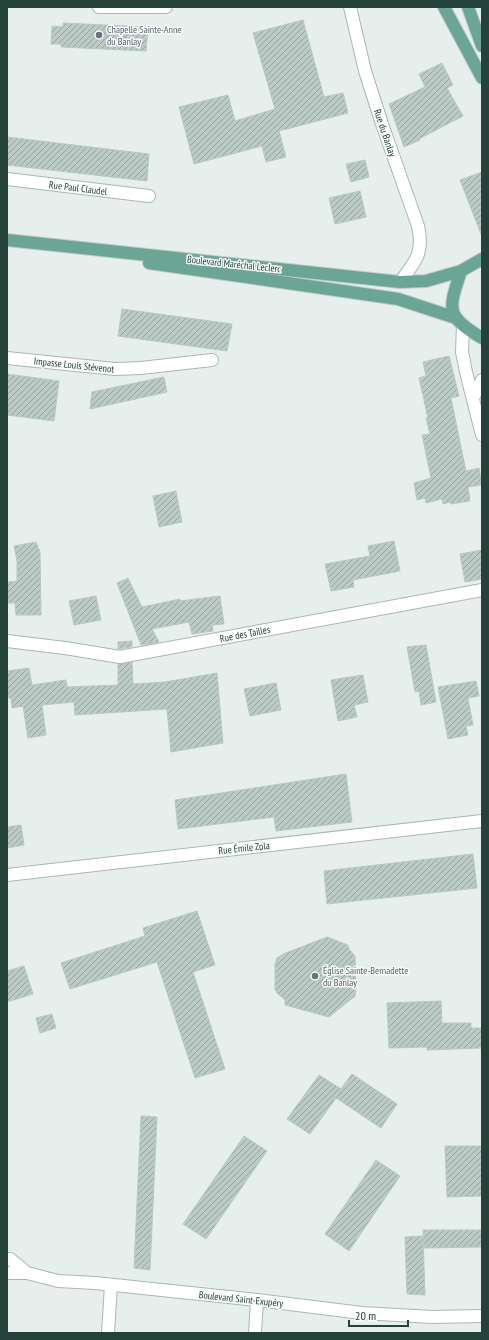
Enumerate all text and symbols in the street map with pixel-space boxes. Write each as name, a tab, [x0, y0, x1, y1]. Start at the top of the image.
place label: Chapelle Sainte-Anne du Banlay	[107, 23, 182, 48]
marker: Chapelle Sainte-Anne du Banlay	[94, 30, 104, 40]
street label: Rue du Banlay	[371, 108, 399, 159]
street label: Rue Paul Claudel	[48, 178, 108, 198]
street label: Boulevard Maréchal Leclerc	[186, 253, 282, 275]
street label: Impasse Louis Stévenot	[33, 354, 115, 376]
street label: Rue des Tailles	[219, 623, 272, 645]
street label: Rue Émile Zola	[218, 839, 270, 857]
place label: Église Sainte-Bernadette du Banlay	[323, 964, 408, 989]
marker: Église Sainte-Bernadette du Banlay	[310, 971, 320, 981]
street label: Boulevard Saint-Exupéry	[198, 1288, 284, 1310]
scale bar	[349, 1302, 408, 1328]
text: 20 m	[355, 1308, 376, 1323]

